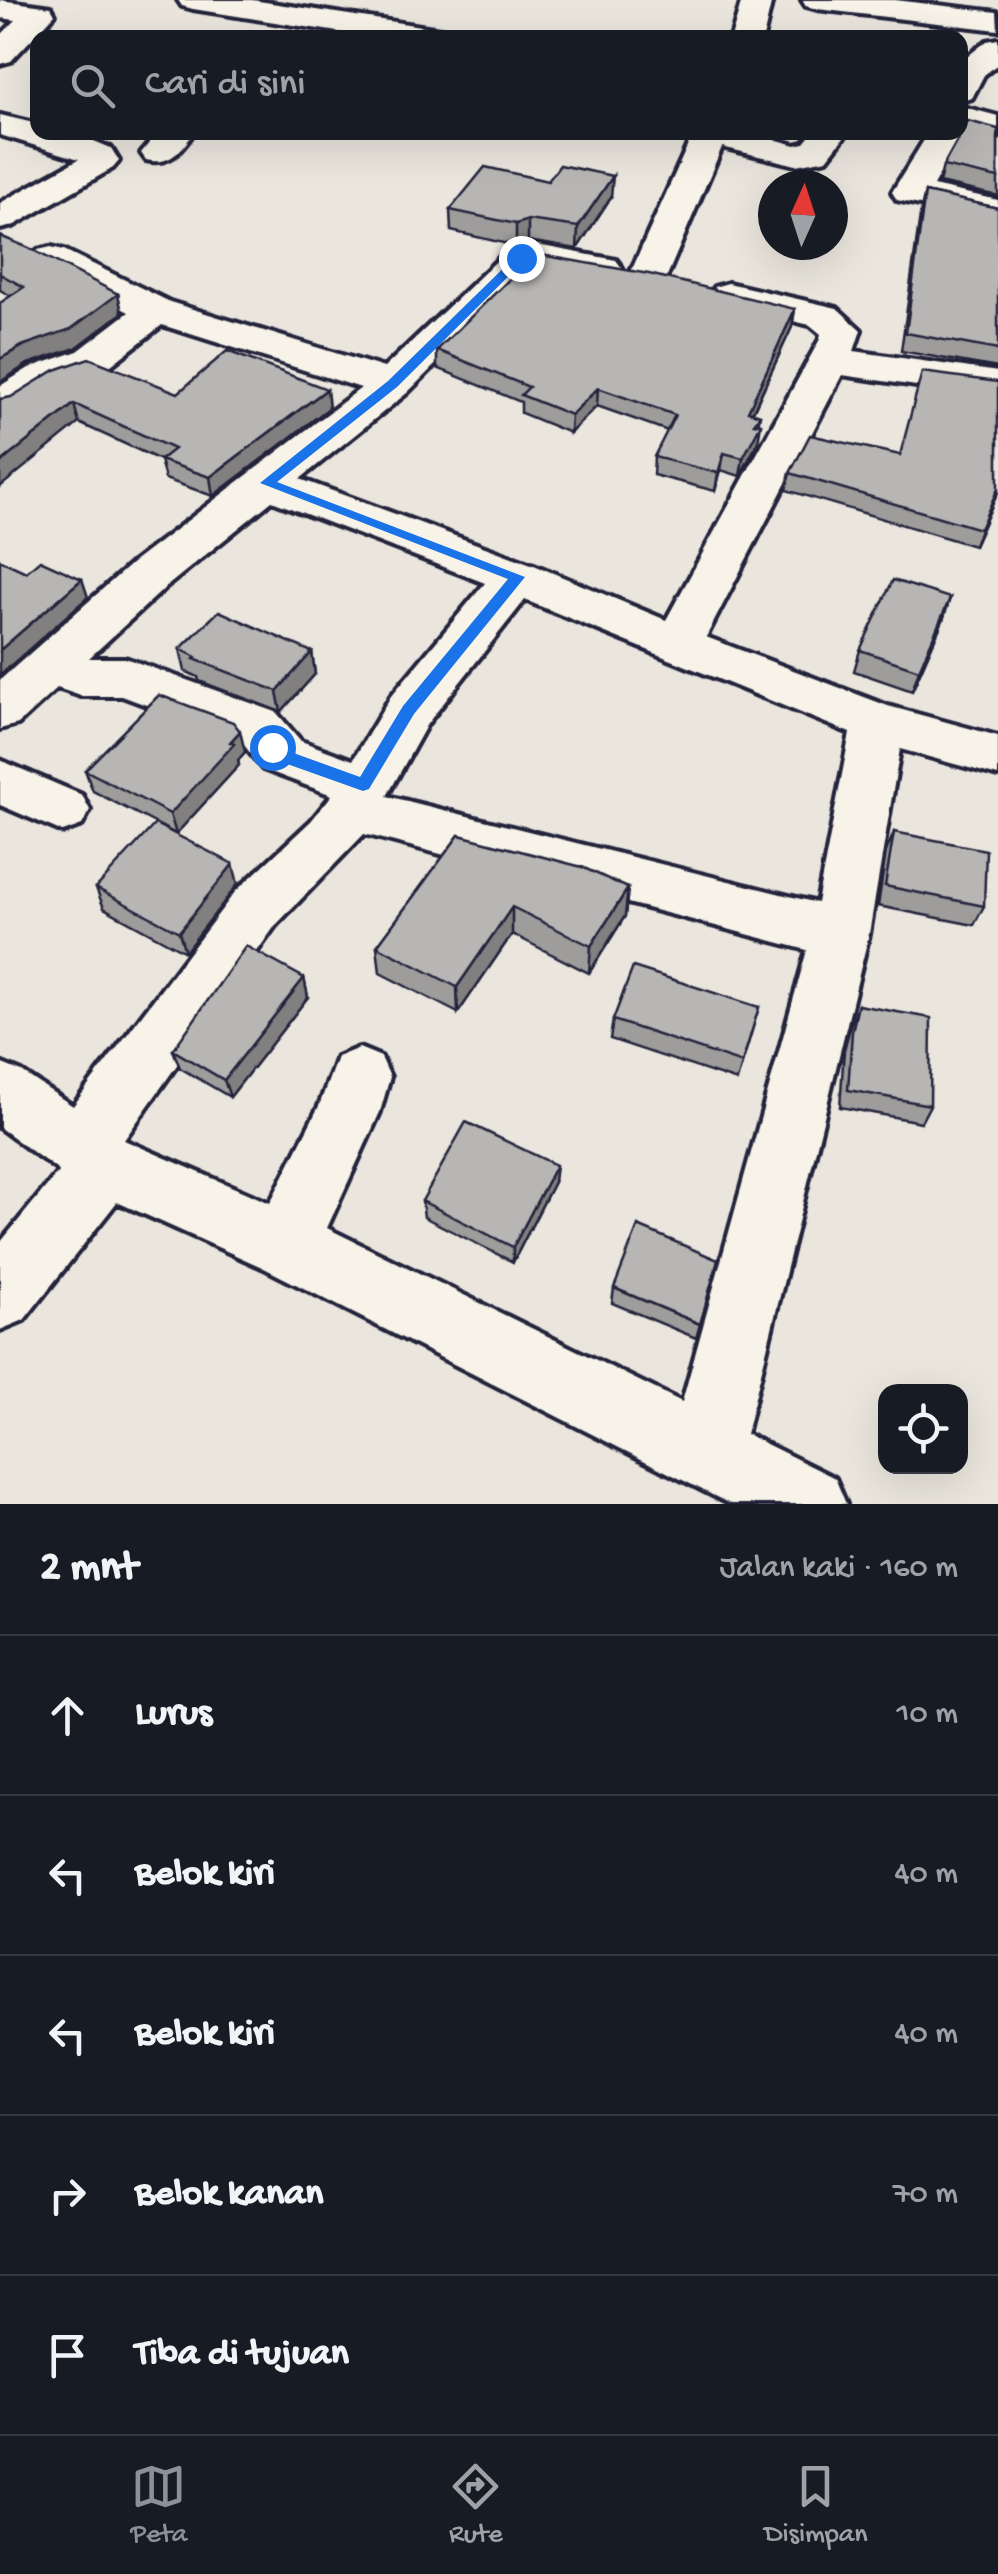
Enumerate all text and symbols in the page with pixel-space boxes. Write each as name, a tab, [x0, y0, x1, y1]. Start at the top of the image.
search box	[30, 30, 968, 140]
icon: search	[65, 58, 120, 113]
text: Cari di sini	[145, 63, 305, 107]
north arrow	[758, 170, 848, 260]
route end	[499, 236, 545, 282]
route start	[250, 725, 296, 771]
map controls	[878, 1384, 968, 1474]
button: locate	[878, 1384, 968, 1474]
text: 2 mnt	[40, 1545, 137, 1594]
text: Jalan kaki · 160 m	[720, 1550, 958, 1588]
icon: ahead	[40, 1688, 95, 1743]
text: Lurus	[135, 1693, 212, 1737]
text: 10 m	[897, 1696, 958, 1734]
icon: left	[40, 1848, 95, 1903]
text: Belok kiri	[135, 1853, 275, 1897]
text: 40 m	[894, 1856, 958, 1894]
icon: left	[40, 2008, 95, 2063]
text: Belok kiri	[135, 2013, 275, 2057]
text: 40 m	[894, 2016, 958, 2054]
icon: right	[40, 2168, 95, 2223]
text: Belok kanan	[135, 2173, 323, 2217]
text: 70 m	[893, 2176, 958, 2214]
icon: arrive	[40, 2328, 95, 2383]
text: Tiba di tujuan	[135, 2333, 349, 2377]
tab: Peta	[130, 2459, 187, 2552]
tab: Rute	[448, 2459, 503, 2552]
tab: Disimpan	[764, 2459, 868, 2552]

